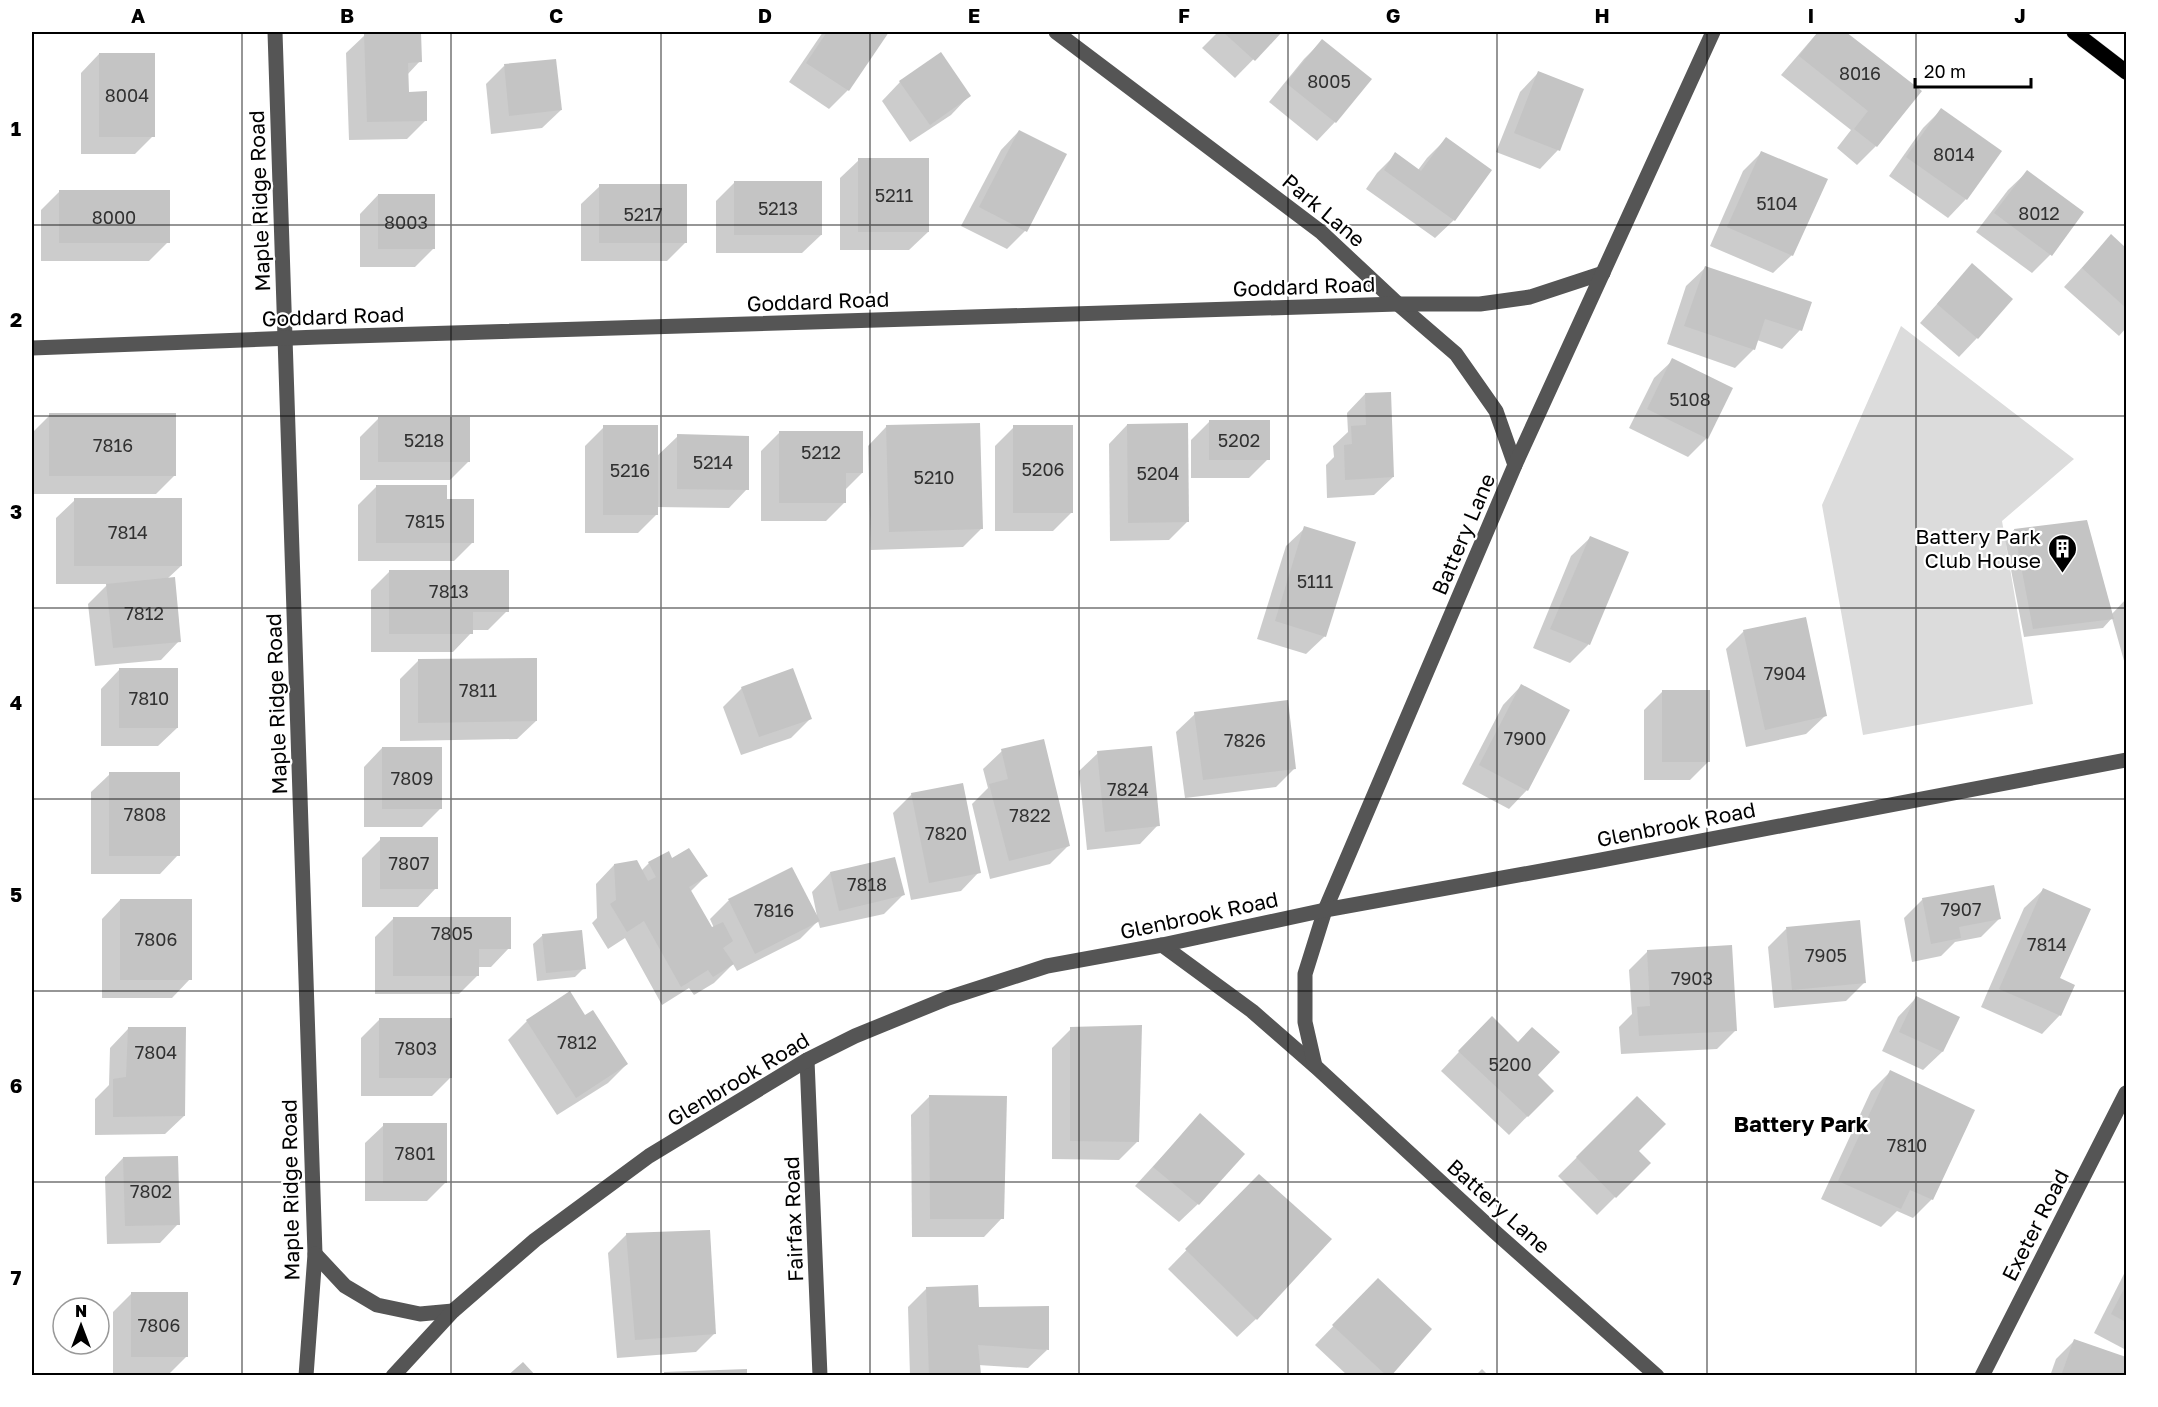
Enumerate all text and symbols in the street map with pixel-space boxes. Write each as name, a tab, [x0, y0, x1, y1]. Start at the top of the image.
text: A	[131, 3, 145, 27]
text: B	[340, 3, 354, 27]
text: C	[549, 3, 563, 27]
text: D	[758, 3, 772, 27]
text: E	[968, 3, 980, 27]
text: F	[1178, 3, 1190, 27]
text: G	[1386, 3, 1400, 27]
text: H	[1594, 3, 1610, 27]
text: I	[1808, 3, 1814, 27]
text: J	[2014, 3, 2026, 27]
scale bar	[1915, 51, 2030, 89]
text: 20 m	[1924, 60, 1966, 82]
house number: 8016	[1839, 62, 1881, 84]
house number: 8005	[1307, 70, 1351, 92]
house number: 8004	[105, 84, 149, 106]
street label: Maple Ridge Road	[243, 110, 275, 292]
text: 1	[11, 116, 21, 140]
house number: 8014	[1933, 143, 1975, 165]
street label: Park Lane	[1277, 168, 1371, 252]
house number: 5211	[875, 184, 913, 206]
house number: 5104	[1756, 192, 1798, 214]
house number: 5213	[758, 197, 798, 219]
house number: 8012	[2018, 202, 2060, 224]
house number: 5217	[623, 203, 663, 225]
house number: 8000	[92, 206, 136, 228]
house number: 8003	[384, 211, 428, 233]
street label: Goddard Road	[1232, 271, 1376, 301]
street label: Goddard Road	[746, 286, 890, 316]
street label: Goddard Road	[261, 301, 405, 331]
text: 2	[10, 307, 22, 331]
house number: 5108	[1669, 388, 1711, 410]
house number: 5218	[404, 429, 444, 451]
house number: 5202	[1218, 429, 1260, 451]
house number: 7816	[93, 434, 133, 456]
house number: 5212	[801, 441, 841, 463]
house number: 5214	[693, 451, 733, 473]
house number: 5206	[1022, 458, 1064, 480]
house number: 5216	[610, 459, 650, 481]
house number: 5204	[1136, 462, 1180, 484]
house number: 5210	[914, 466, 954, 488]
street label: Battery Lane	[1426, 469, 1500, 599]
text: 3	[10, 499, 22, 523]
house number: 7815	[405, 510, 445, 532]
house number: 7814	[108, 521, 148, 543]
place label: Battery Park Club House	[1915, 523, 2041, 573]
building icon: Battery Park Club House	[2046, 532, 2078, 574]
house number: 5111	[1297, 570, 1334, 592]
house number: 7813	[429, 580, 469, 602]
house number: 7812	[124, 602, 164, 624]
street label: Maple Ridge Road	[260, 613, 292, 795]
house number: 7904	[1764, 662, 1806, 684]
house number: 7811	[459, 679, 497, 701]
house number: 7810	[129, 687, 169, 709]
text: 4	[10, 690, 22, 714]
house number: 7900	[1504, 727, 1546, 749]
house number: 7826	[1224, 729, 1266, 751]
house number: 7809	[391, 767, 433, 789]
house number: 7824	[1107, 778, 1149, 800]
street label: Glenbrook Road	[1594, 796, 1758, 852]
house number: 7808	[124, 803, 166, 825]
house number: 7822	[1009, 804, 1051, 826]
house number: 7820	[925, 822, 967, 844]
house number: 7807	[388, 852, 430, 874]
house number: 7818	[847, 873, 887, 895]
text: 5	[10, 882, 22, 906]
street label: Glenbrook Road	[1118, 886, 1280, 944]
house number: 7907	[1940, 898, 1982, 920]
house number: 7816	[754, 899, 794, 921]
house number: 7805	[431, 922, 473, 944]
house number: 7806	[135, 928, 177, 950]
house number: 7814	[2027, 933, 2067, 955]
house number: 7905	[1805, 944, 1847, 966]
house number: 7903	[1671, 967, 1713, 989]
street label: Glenbrook Road	[662, 1026, 814, 1132]
house number: 7812	[557, 1031, 597, 1053]
house number: 7803	[395, 1037, 437, 1059]
house number: 7804	[135, 1041, 177, 1063]
house number: 5200	[1488, 1053, 1532, 1075]
text: 6	[10, 1073, 22, 1097]
street label: Maple Ridge Road	[275, 1099, 305, 1281]
district label: Battery Park	[1734, 1110, 1869, 1137]
house number: 7810	[1887, 1134, 1927, 1156]
house number: 7801	[395, 1142, 435, 1164]
street label: Battery Lane	[1442, 1153, 1556, 1259]
street label: Fairfax Road	[778, 1156, 808, 1282]
street label: Exeter Road	[1996, 1165, 2074, 1285]
house number: 7802	[130, 1180, 172, 1202]
text: 7	[11, 1265, 22, 1289]
north arrow	[51, 1296, 111, 1356]
text: N	[75, 1301, 87, 1321]
house number: 7806	[138, 1314, 180, 1336]

